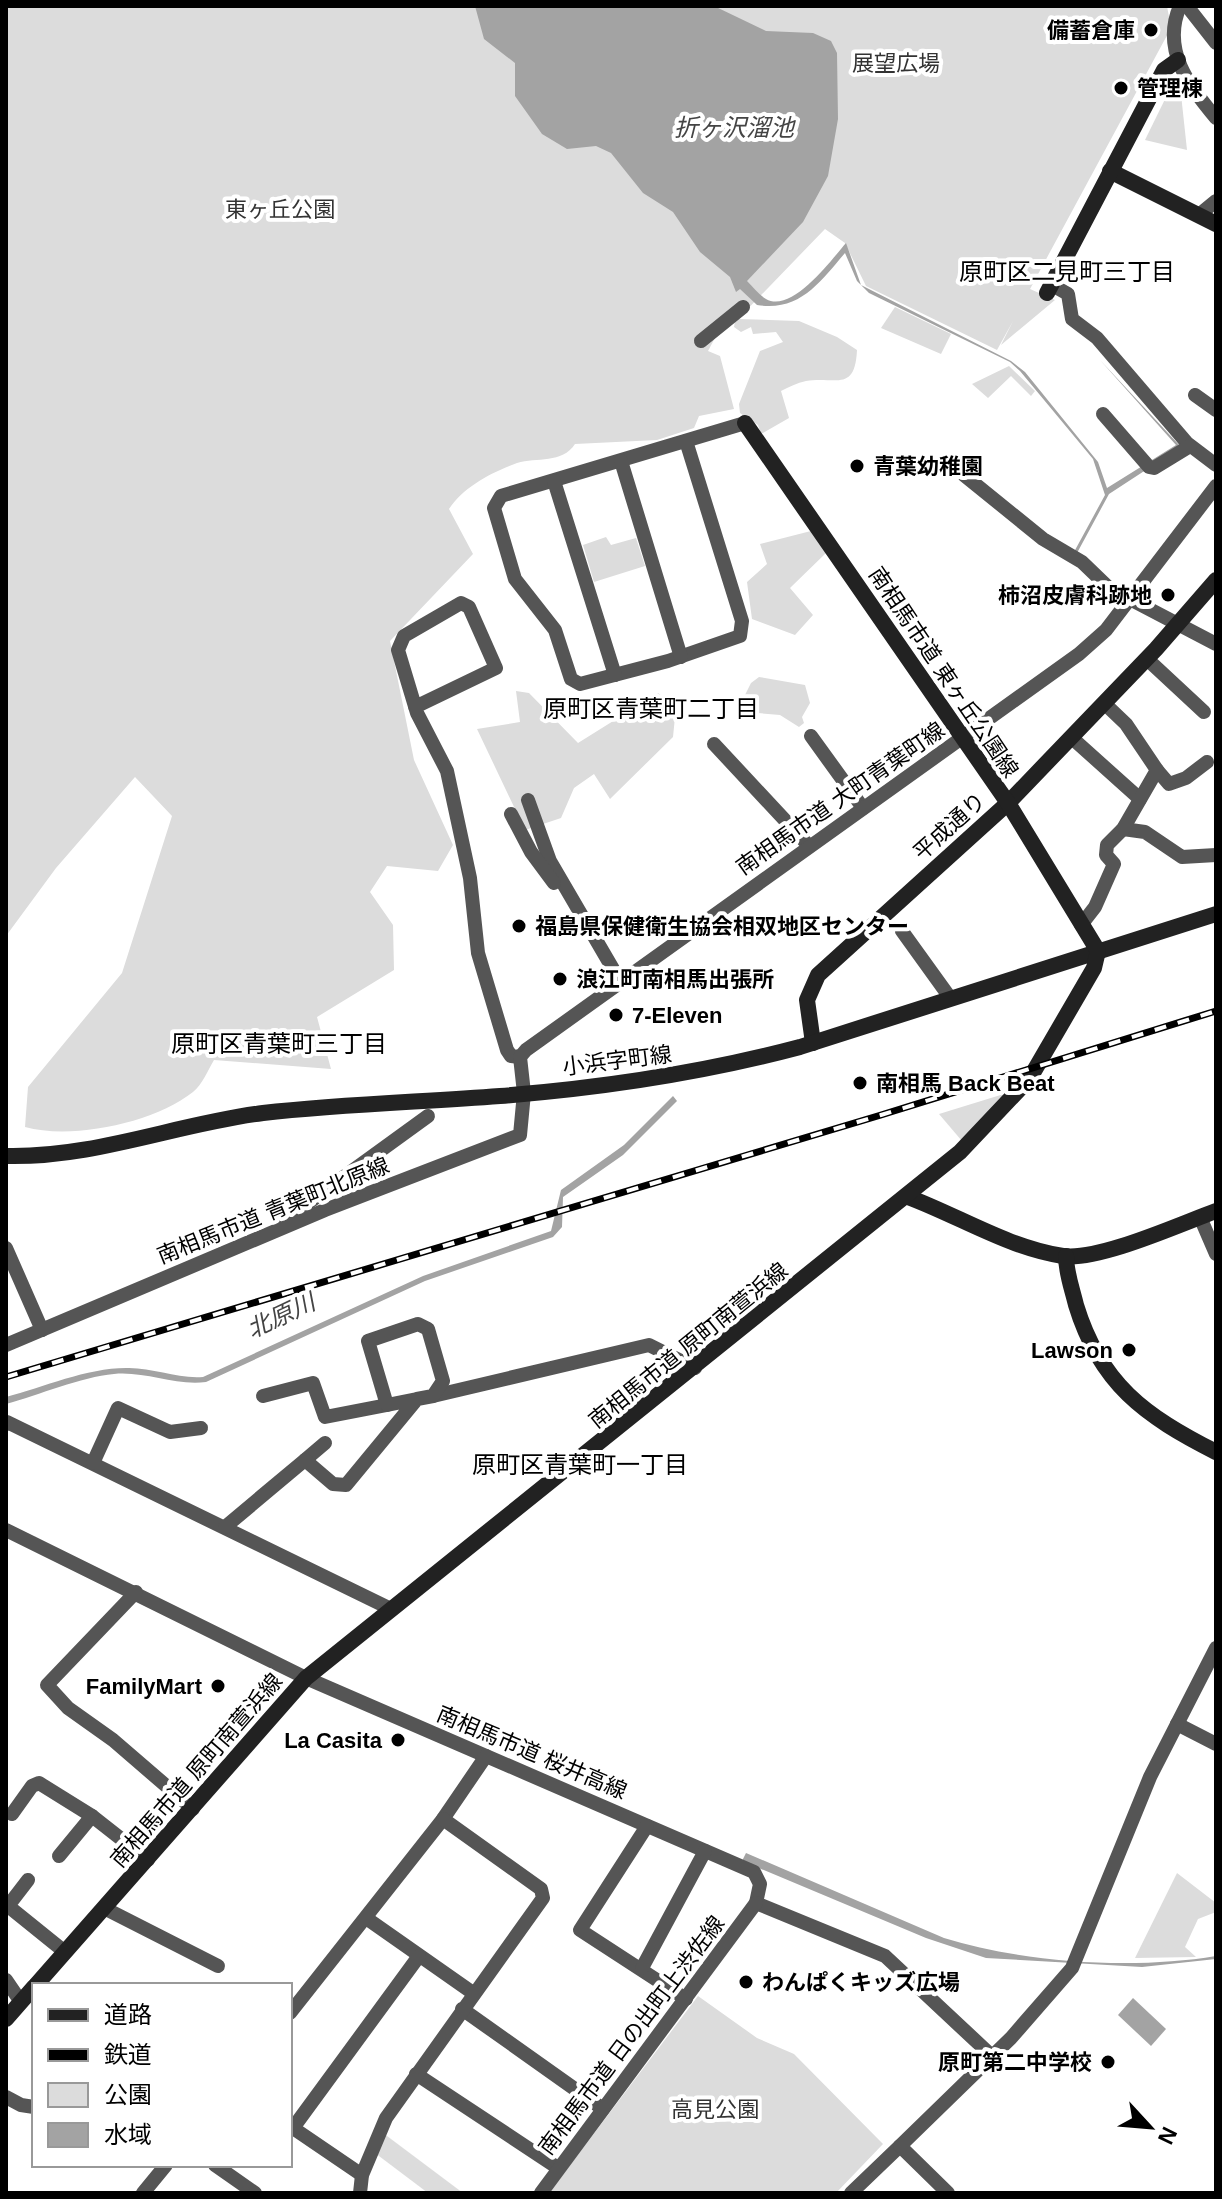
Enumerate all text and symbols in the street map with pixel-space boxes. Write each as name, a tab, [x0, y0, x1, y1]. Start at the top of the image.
place label: 備蓄倉庫	[1047, 18, 1135, 43]
marker: 備蓄倉庫	[1142, 21, 1160, 39]
park label: 展望広場	[852, 51, 940, 76]
place label: 管理棟	[1137, 76, 1203, 101]
marker: 管理棟	[1112, 79, 1130, 97]
water label: 折ヶ沢溜池	[674, 114, 796, 141]
park label: 東ヶ丘公園	[225, 197, 335, 222]
district label: 原町区二見町三丁目	[959, 258, 1175, 285]
place label: 青葉幼稚園	[873, 454, 983, 479]
marker: 青葉幼稚園	[848, 457, 866, 475]
street label: 南相馬市道 東ヶ丘公園線	[864, 562, 1023, 782]
place label: 柿沼皮膚科跡地	[998, 583, 1152, 608]
marker: 柿沼皮膚科跡地	[1159, 586, 1177, 604]
district label: 原町区青葉町二丁目	[543, 695, 759, 722]
street label: 南相馬市道 大町青葉町線	[731, 717, 949, 880]
street label: 平成通り	[908, 788, 990, 865]
place label: 福島県保健衛生協会相双地区センター	[535, 914, 909, 939]
marker: 福島県保健衛生協会相双地区センター	[510, 917, 528, 935]
place label: 浪江町南相馬出張所	[576, 967, 774, 992]
marker: 浪江町南相馬出張所	[551, 970, 569, 988]
place label: 7-Eleven	[632, 1003, 723, 1028]
marker: 7-Eleven	[607, 1006, 625, 1024]
district label: 原町区青葉町三丁目	[171, 1030, 387, 1057]
street label: 小浜字町線	[561, 1041, 673, 1080]
place label: 南相馬 Back Beat	[876, 1071, 1055, 1096]
marker: 南相馬 Back Beat	[851, 1074, 869, 1092]
street label: 南相馬市道 青葉町北原線	[153, 1152, 393, 1269]
street label: 南相馬市道 原町南萱浜線	[584, 1258, 793, 1433]
water label: 北原川	[242, 1287, 322, 1343]
place label: Lawson	[1031, 1338, 1113, 1363]
marker: Lawson	[1120, 1341, 1138, 1359]
district label: 原町区青葉町一丁目	[472, 1451, 688, 1478]
street label: 南相馬市道 原町南萱浜線	[106, 1668, 287, 1872]
place label: FamilyMart	[86, 1674, 203, 1699]
marker: FamilyMart	[209, 1677, 227, 1695]
street label: 南相馬市道 桜井高線	[433, 1701, 631, 1804]
place label: La Casita	[284, 1728, 383, 1753]
marker: La Casita	[389, 1731, 407, 1749]
street label: 南相馬市道 日の出町上渋佐線	[534, 1911, 729, 2159]
place label: わんぱくキッズ広場	[762, 1970, 960, 1995]
marker: わんぱくキッズ広場	[737, 1973, 755, 1991]
legend	[32, 1983, 292, 2167]
text: 道路	[104, 2001, 152, 2028]
text: 鉄道	[104, 2041, 152, 2068]
place label: 原町第二中学校	[938, 2050, 1092, 2075]
marker: 原町第二中学校	[1099, 2053, 1117, 2071]
text: 公園	[104, 2081, 152, 2108]
north arrow	[1110, 2087, 1190, 2167]
park label: 高見公園	[671, 2097, 759, 2122]
text: 水域	[104, 2121, 152, 2148]
text: N	[1153, 2123, 1182, 2148]

